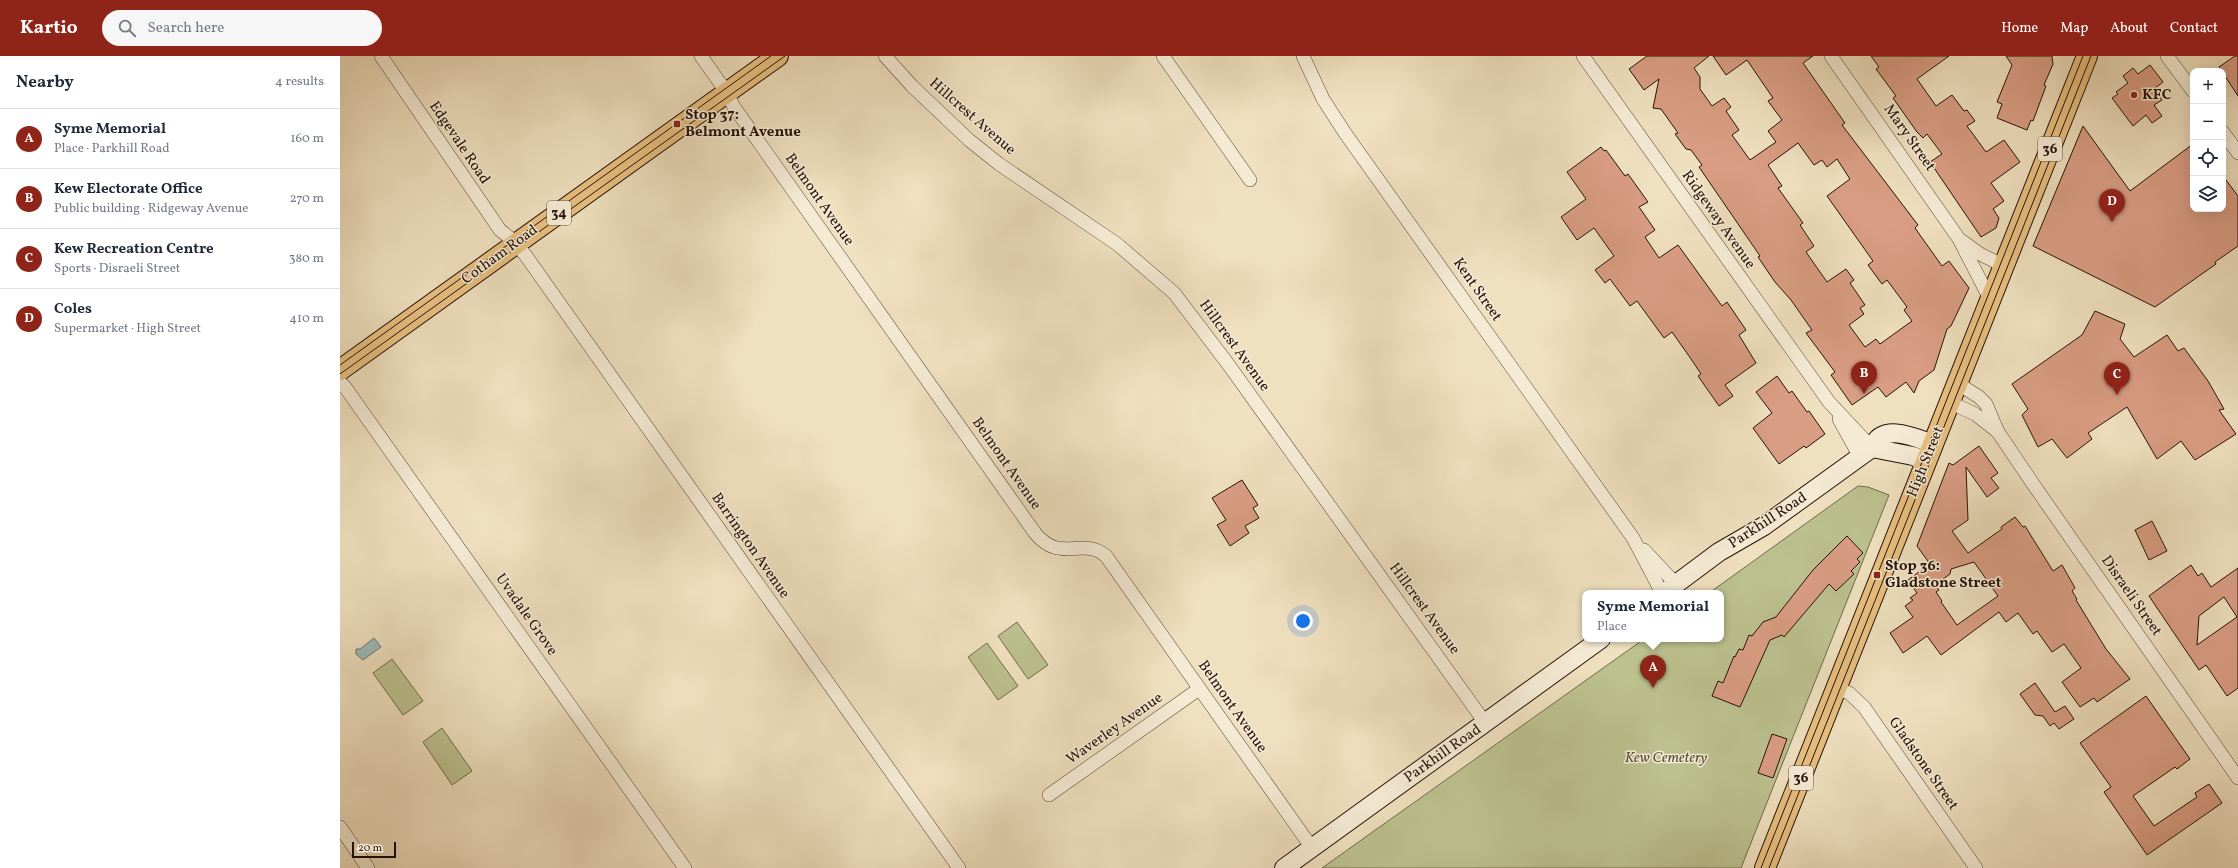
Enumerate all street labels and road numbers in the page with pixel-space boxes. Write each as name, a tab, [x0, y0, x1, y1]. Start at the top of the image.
street label: Hillcrest Avenue	[924, 73, 1020, 161]
street label: Edgevale Road	[423, 97, 495, 189]
street label: Mary Street	[1878, 100, 1940, 176]
road number: 36	[2038, 137, 2062, 161]
street label: Belmont Avenue	[779, 150, 859, 250]
street label: Ridgeway Avenue	[1676, 166, 1760, 274]
road number: 34	[547, 201, 571, 225]
street label: Cotham Road	[458, 220, 542, 290]
street label: Kent Street	[1447, 254, 1507, 326]
street label: Hillcrest Avenue	[1194, 296, 1274, 396]
street label: Belmont Avenue	[966, 414, 1046, 514]
street label: High Street	[1902, 423, 1950, 501]
street label: Parkhill Road	[1725, 488, 1811, 554]
street label: Barrington Avenue	[706, 489, 794, 603]
street label: Disraeli Street	[2095, 551, 2167, 641]
street label: Hillcrest Avenue	[1384, 559, 1464, 659]
street label: Uvadale Grove	[490, 570, 562, 660]
street label: Belmont Avenue	[1192, 657, 1272, 757]
street label: Waverley Avenue	[1063, 688, 1167, 770]
street label: Gladstone Street	[1883, 713, 1963, 815]
street label: Parkhill Road	[1400, 720, 1486, 788]
road number: 36	[1789, 766, 1813, 790]

